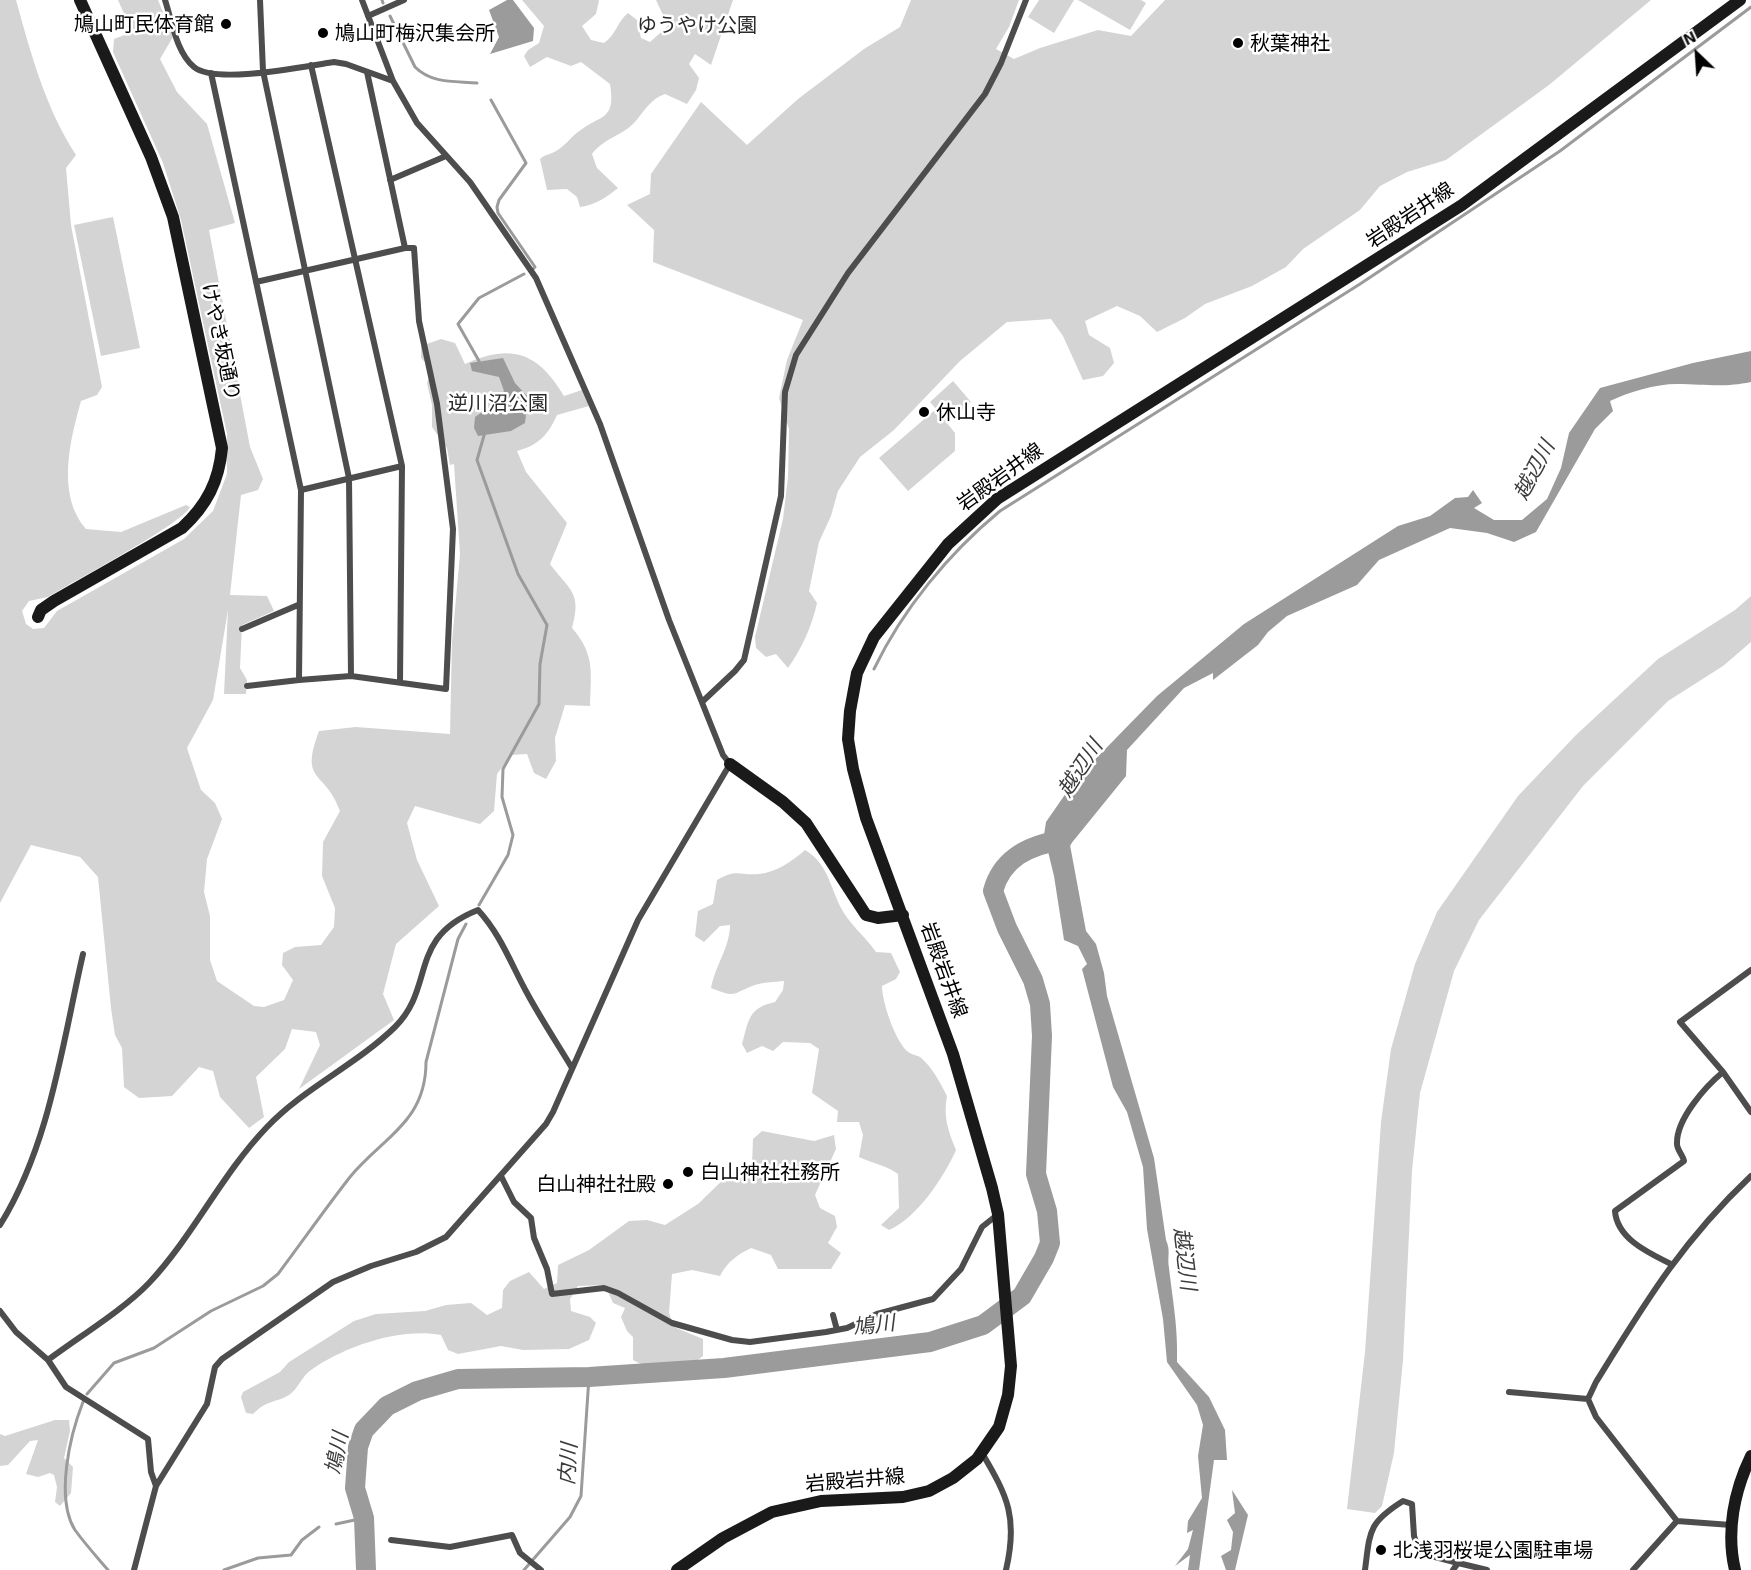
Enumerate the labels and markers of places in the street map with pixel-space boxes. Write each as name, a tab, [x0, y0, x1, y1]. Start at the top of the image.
place label: 鳩山町民体育館	[74, 12, 214, 36]
marker: 鳩山町民体育館	[219, 17, 233, 31]
place label: 鳩山町梅沢集会所	[335, 21, 495, 45]
marker: 鳩山町梅沢集会所	[316, 26, 330, 40]
place label: 秋葉神社	[1250, 31, 1330, 55]
marker: 秋葉神社	[1231, 36, 1245, 50]
place label: 休山寺	[936, 400, 996, 424]
marker: 休山寺	[917, 405, 931, 419]
place label: 白山神社社務所	[700, 1160, 840, 1184]
marker: 白山神社社務所	[681, 1165, 695, 1179]
place label: 白山神社社殿	[536, 1172, 656, 1196]
marker: 白山神社社殿	[661, 1177, 675, 1191]
place label: 北浅羽桜堤公園駐車場	[1393, 1538, 1593, 1562]
marker: 北浅羽桜堤公園駐車場	[1374, 1543, 1388, 1557]

